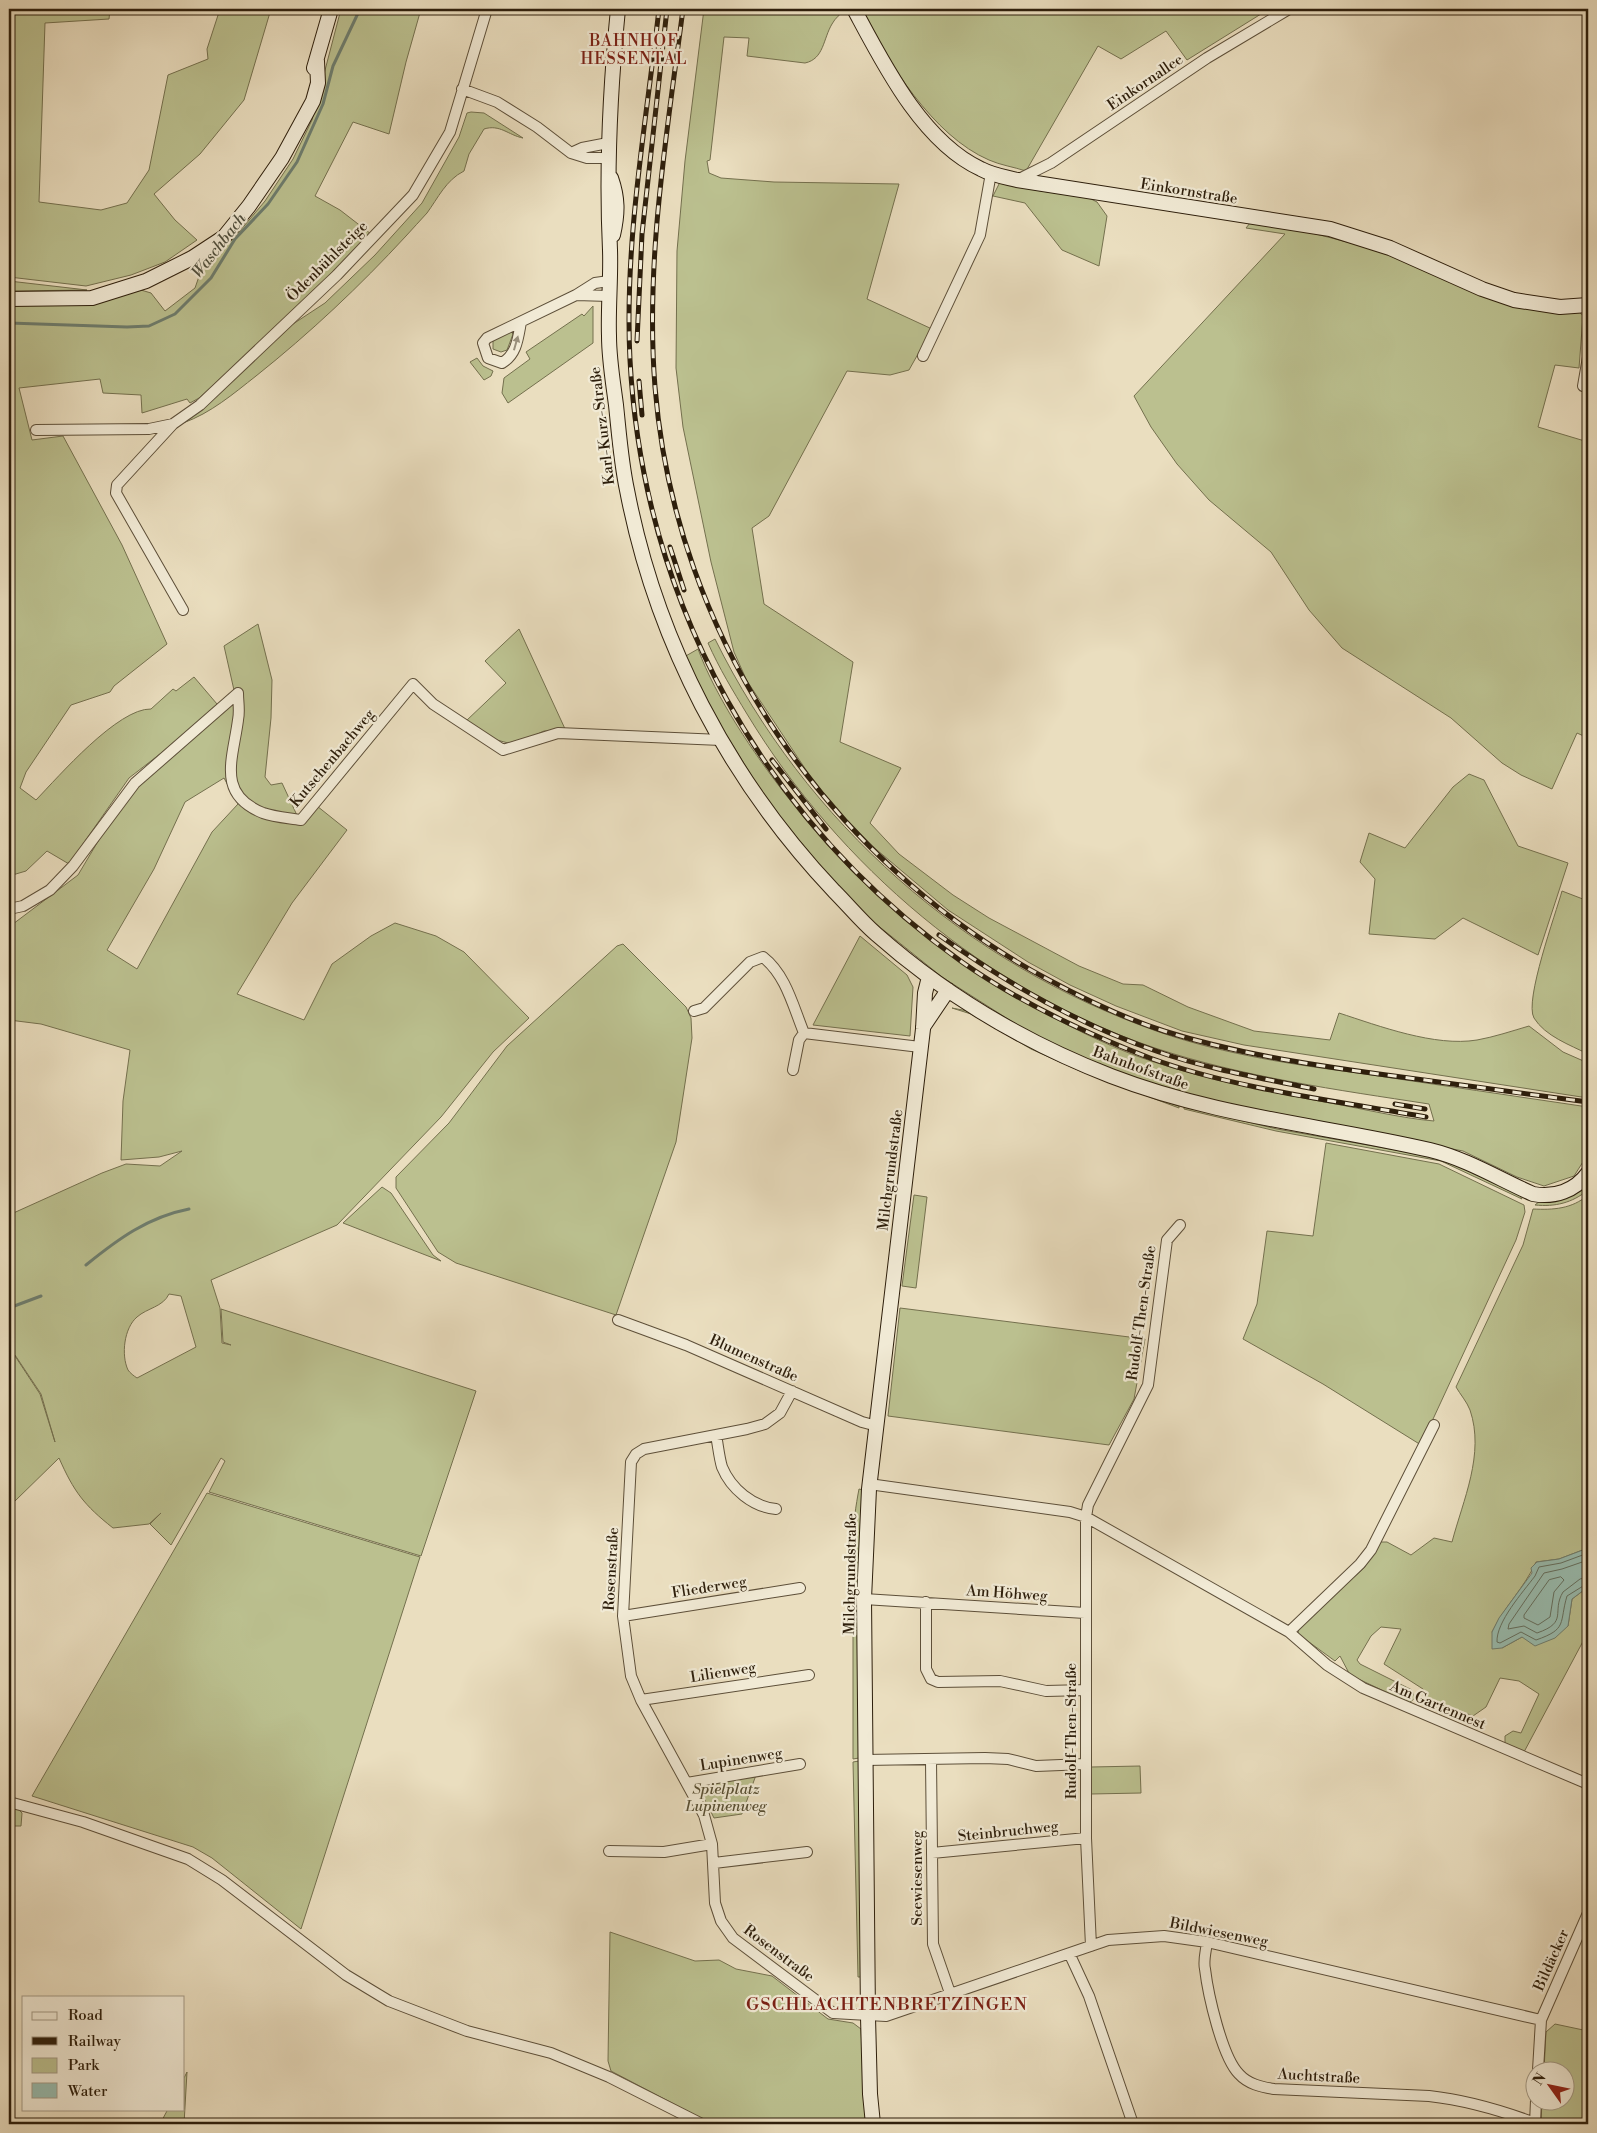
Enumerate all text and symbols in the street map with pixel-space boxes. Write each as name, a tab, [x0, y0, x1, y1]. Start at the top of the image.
district label: BAHNHOF HESSENTAL	[581, 31, 687, 69]
street label: Einkornallee	[1104, 50, 1187, 115]
street label: Einkornstraße	[1139, 174, 1239, 209]
water label: Waschbach	[187, 209, 250, 282]
street label: Ödenbühlsteige	[282, 216, 372, 306]
one-way arrow	[513, 335, 521, 350]
street label: Karl-Kurz-Straße	[586, 366, 619, 486]
street label: Kutschenbachweg	[286, 705, 379, 811]
street label: Bahnhofstraße	[1089, 1042, 1191, 1095]
street label: Milchgrundstraße	[874, 1108, 907, 1232]
street label: Rudolf-Then-Straße	[1123, 1244, 1160, 1382]
street label: Blumenstraße	[706, 1330, 801, 1386]
street label: Milchgrundstraße	[840, 1513, 861, 1635]
street label: Rosenstraße	[600, 1527, 623, 1611]
street label: Fliederweg	[670, 1572, 748, 1603]
street label: Am Höhweg	[965, 1581, 1048, 1606]
street label: Lilienweg	[689, 1658, 758, 1687]
street label: Rudolf-Then-Straße	[1062, 1663, 1081, 1799]
street label: Am Gartennest	[1386, 1676, 1489, 1734]
street label: Lupinenweg	[699, 1744, 784, 1775]
park label: Spielplatz Lupinenweg	[684, 1780, 768, 1816]
street label: Steinbruchweg	[957, 1817, 1060, 1846]
street label: Seewiesenweg	[908, 1830, 927, 1926]
street label: Bildwiesenweg	[1167, 1913, 1270, 1951]
street label: Rosenstraße	[740, 1921, 818, 1986]
street label: Bildäcker	[1529, 1926, 1574, 1995]
district label: GSCHLACHTENBRETZINGEN	[746, 1993, 1028, 2016]
legend	[22, 1996, 185, 2110]
text: Road	[68, 2006, 103, 2025]
text: Railway	[68, 2032, 122, 2051]
text: Park	[68, 2056, 100, 2075]
north arrow	[1524, 2060, 1574, 2110]
street label: Auchtstraße	[1276, 2065, 1361, 2088]
text: N	[1529, 2070, 1551, 2089]
text: Water	[67, 2082, 108, 2101]

